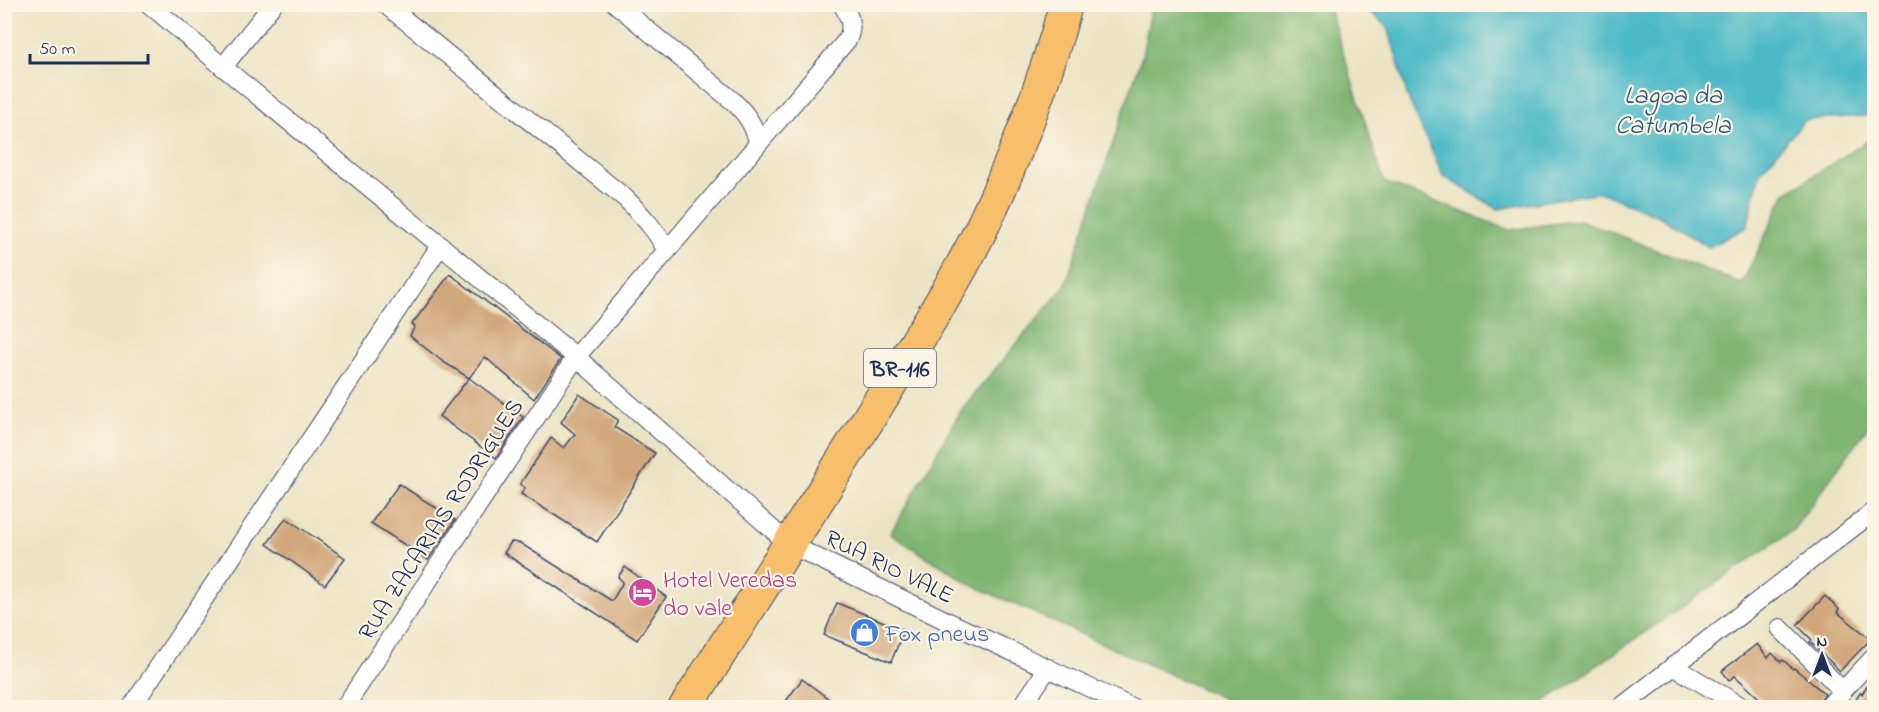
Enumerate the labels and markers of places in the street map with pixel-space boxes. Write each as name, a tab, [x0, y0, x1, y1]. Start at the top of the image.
place label: Hotel Veredas do vale	[663, 564, 797, 627]
hotel icon: Hotel Veredas do vale	[626, 577, 658, 609]
shop icon: Fox pneus	[848, 617, 880, 649]
place label: Fox pneus	[884, 618, 989, 653]

